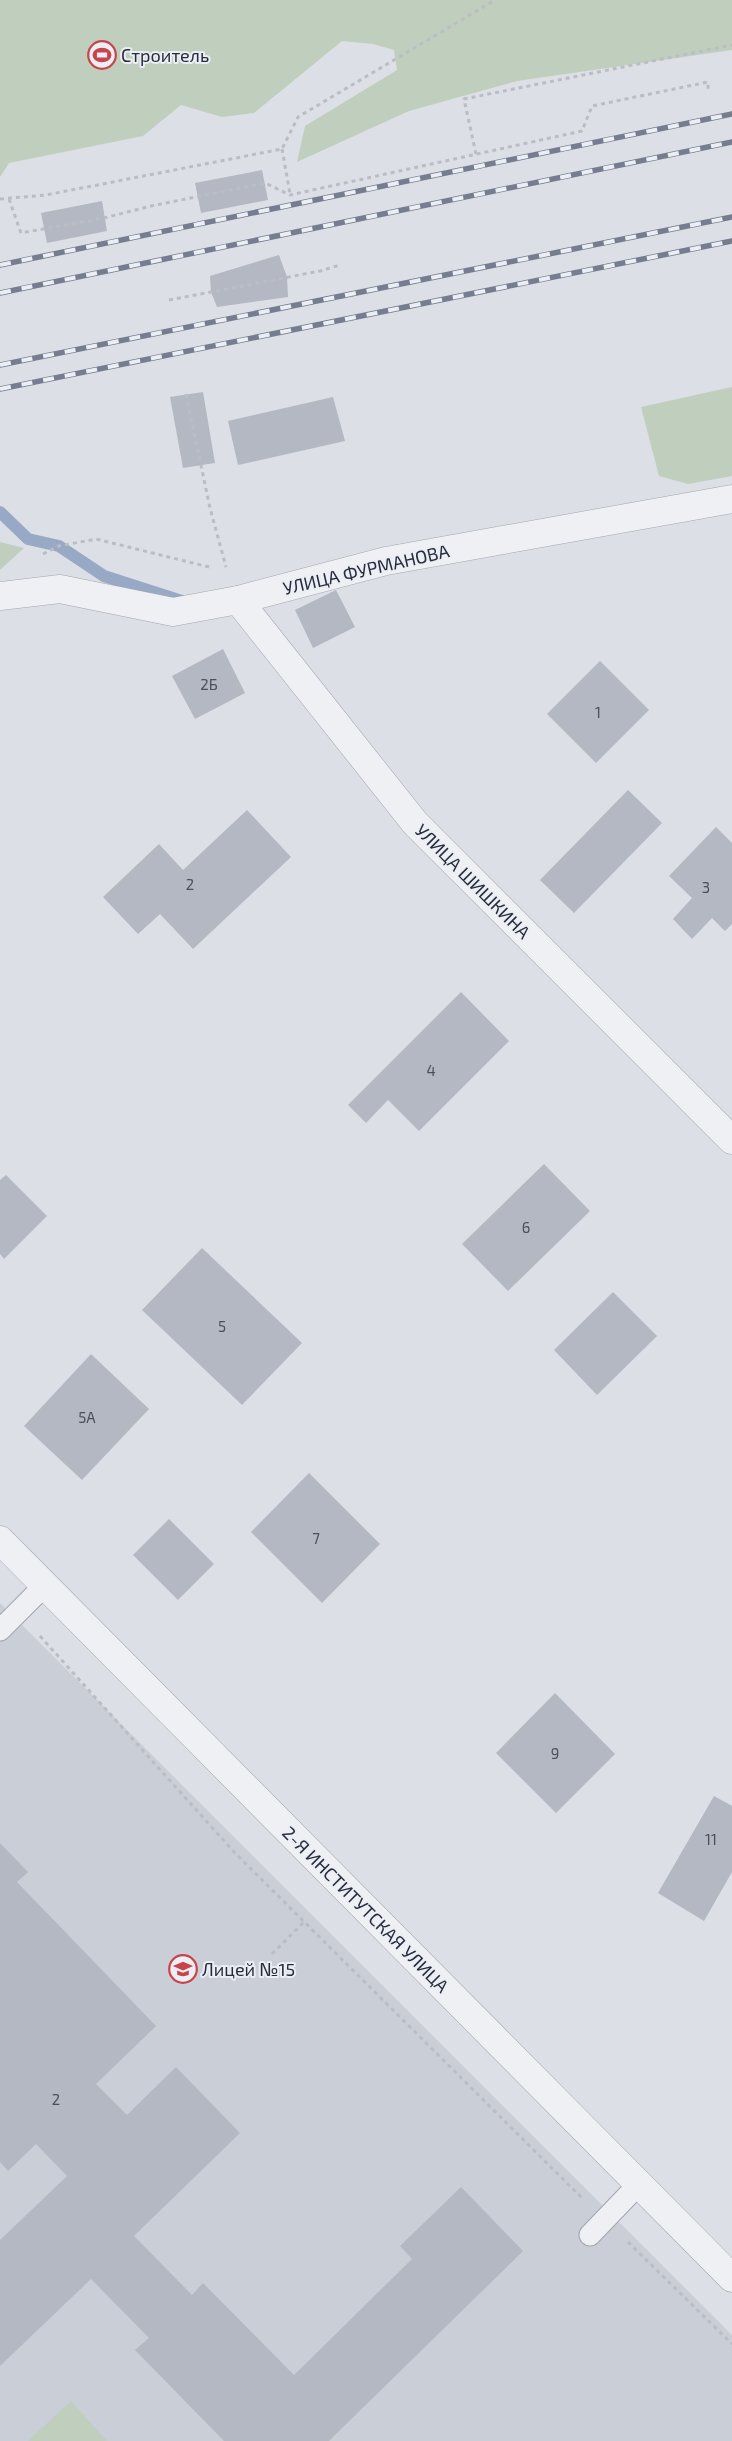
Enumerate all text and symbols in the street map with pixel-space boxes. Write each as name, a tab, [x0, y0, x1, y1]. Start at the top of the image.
sports icon: Строитель	[87, 40, 117, 70]
place label: Строитель	[121, 44, 209, 66]
street label: УЛИЦА ФУРМАНОВА	[281, 539, 452, 599]
house number: 2Б	[200, 675, 218, 693]
house number: 1	[595, 703, 601, 721]
street label: УЛИЦА ШИШКИНА	[411, 819, 536, 944]
house number: 2	[186, 875, 194, 893]
house number: 3	[702, 878, 710, 896]
house number: 4	[426, 1061, 436, 1079]
house number: 6	[522, 1218, 530, 1236]
house number: 5	[218, 1317, 226, 1335]
house number: 5А	[78, 1408, 96, 1426]
house number: 7	[312, 1529, 320, 1547]
house number: 9	[551, 1744, 559, 1762]
street label: 2-Я ИНСТИТУТСКАЯ УЛИЦА	[278, 1821, 454, 1997]
house number: 11	[705, 1830, 717, 1848]
school or university icon: Лицей №15	[168, 1954, 198, 1984]
place label: Лицей №15	[202, 1958, 295, 1980]
house number: 2	[52, 2090, 60, 2108]

